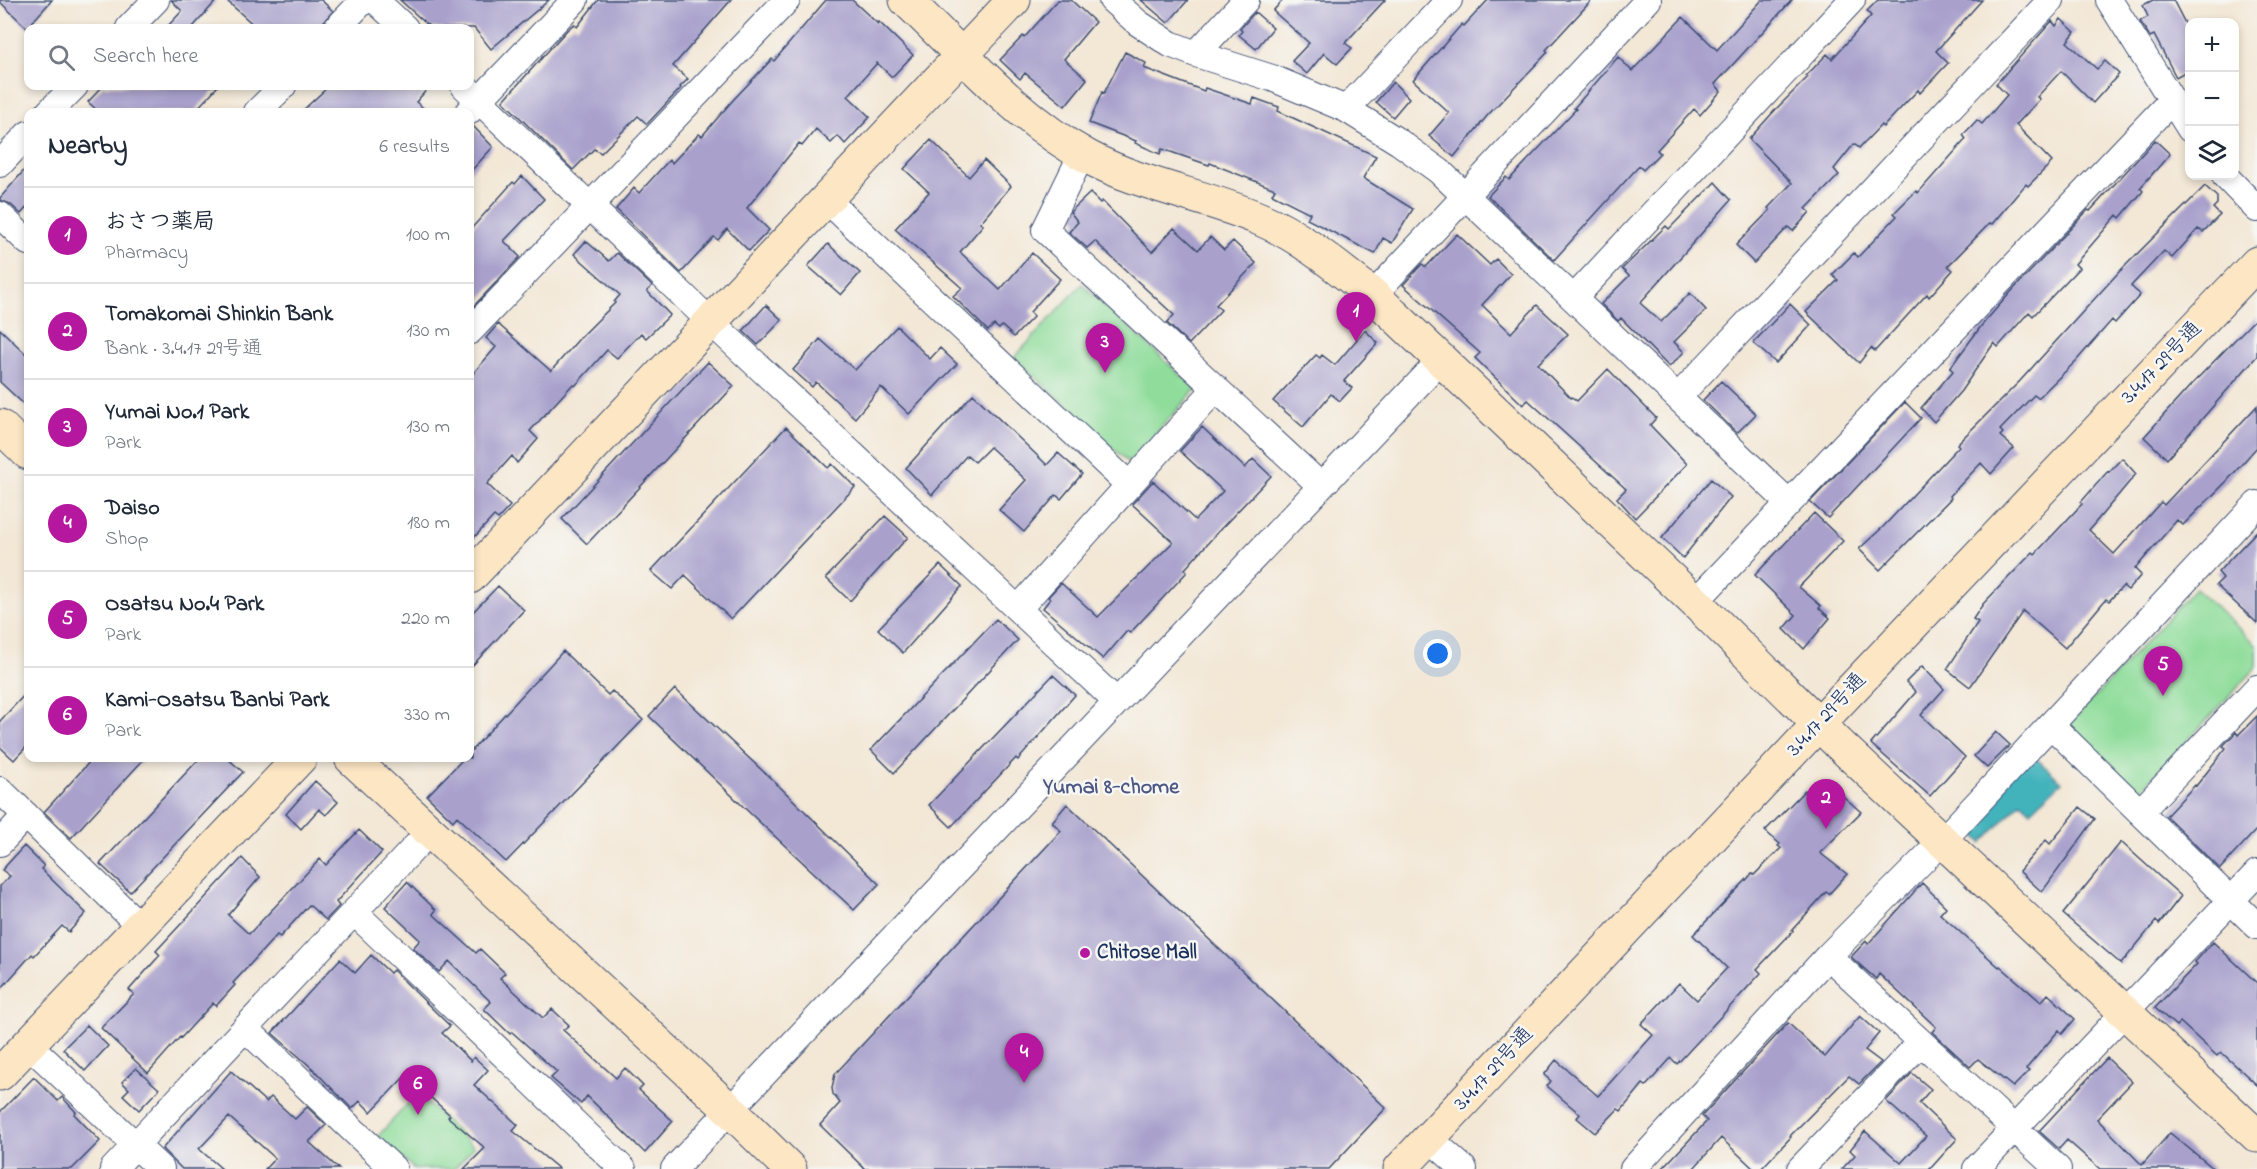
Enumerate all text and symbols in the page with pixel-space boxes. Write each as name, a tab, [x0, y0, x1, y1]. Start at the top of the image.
map controls	[2185, 18, 2239, 180]
button: +	[2185, 18, 2239, 72]
search box	[24, 24, 474, 90]
icon: search	[45, 41, 78, 74]
text: Search here	[93, 41, 198, 73]
button: −	[2185, 72, 2239, 126]
button: layers	[2185, 126, 2239, 180]
text: Nearby	[48, 128, 127, 166]
text: 6 results	[379, 133, 450, 162]
text: おさつ薬局	[105, 207, 215, 239]
text: 1	[64, 221, 71, 250]
text: 100 m	[406, 221, 450, 250]
text: Pharmacy	[105, 239, 188, 268]
pin: 1	[1336, 292, 1376, 342]
text: Tomakomai Shinkin Bank	[105, 299, 333, 331]
street label: 3.4.17 29号通	[2115, 315, 2209, 411]
text: 2	[63, 317, 72, 346]
text: 130 m	[406, 317, 450, 346]
pin: 3	[1086, 324, 1124, 373]
text: Bank · 3.4.17 29号通	[105, 335, 262, 364]
text: Yumai No.1 Park	[105, 397, 249, 429]
text: 3	[63, 413, 72, 442]
text: 130 m	[406, 413, 450, 442]
text: Park	[105, 429, 141, 458]
text: Daiso	[105, 493, 160, 525]
text: 4	[63, 509, 72, 538]
text: 180 m	[407, 509, 450, 538]
text: Shop	[105, 525, 149, 554]
text: Osatsu No.4 Park	[105, 589, 264, 621]
text: 5	[62, 605, 73, 634]
text: 220 m	[401, 605, 450, 634]
text: Park	[105, 621, 141, 650]
your location	[1423, 639, 1452, 668]
pin: 5	[2144, 646, 2182, 696]
street label: 3.4.17 29号通	[1780, 666, 1874, 764]
text: Kami-Osatsu Banbi Park	[105, 685, 329, 717]
text: 6	[63, 701, 72, 730]
text: 330 m	[404, 701, 450, 730]
text: Park	[105, 717, 141, 746]
district label: Yumai 8-chome	[1042, 772, 1180, 804]
pin: 2	[1806, 780, 1846, 829]
place label: Chitose Mall	[1097, 938, 1197, 968]
marker: Chitose Mall	[1078, 946, 1092, 960]
street label: 3.4.17 29号通	[1447, 1020, 1541, 1118]
pin: 4	[1004, 1034, 1044, 1083]
pin: 6	[398, 1066, 438, 1115]

